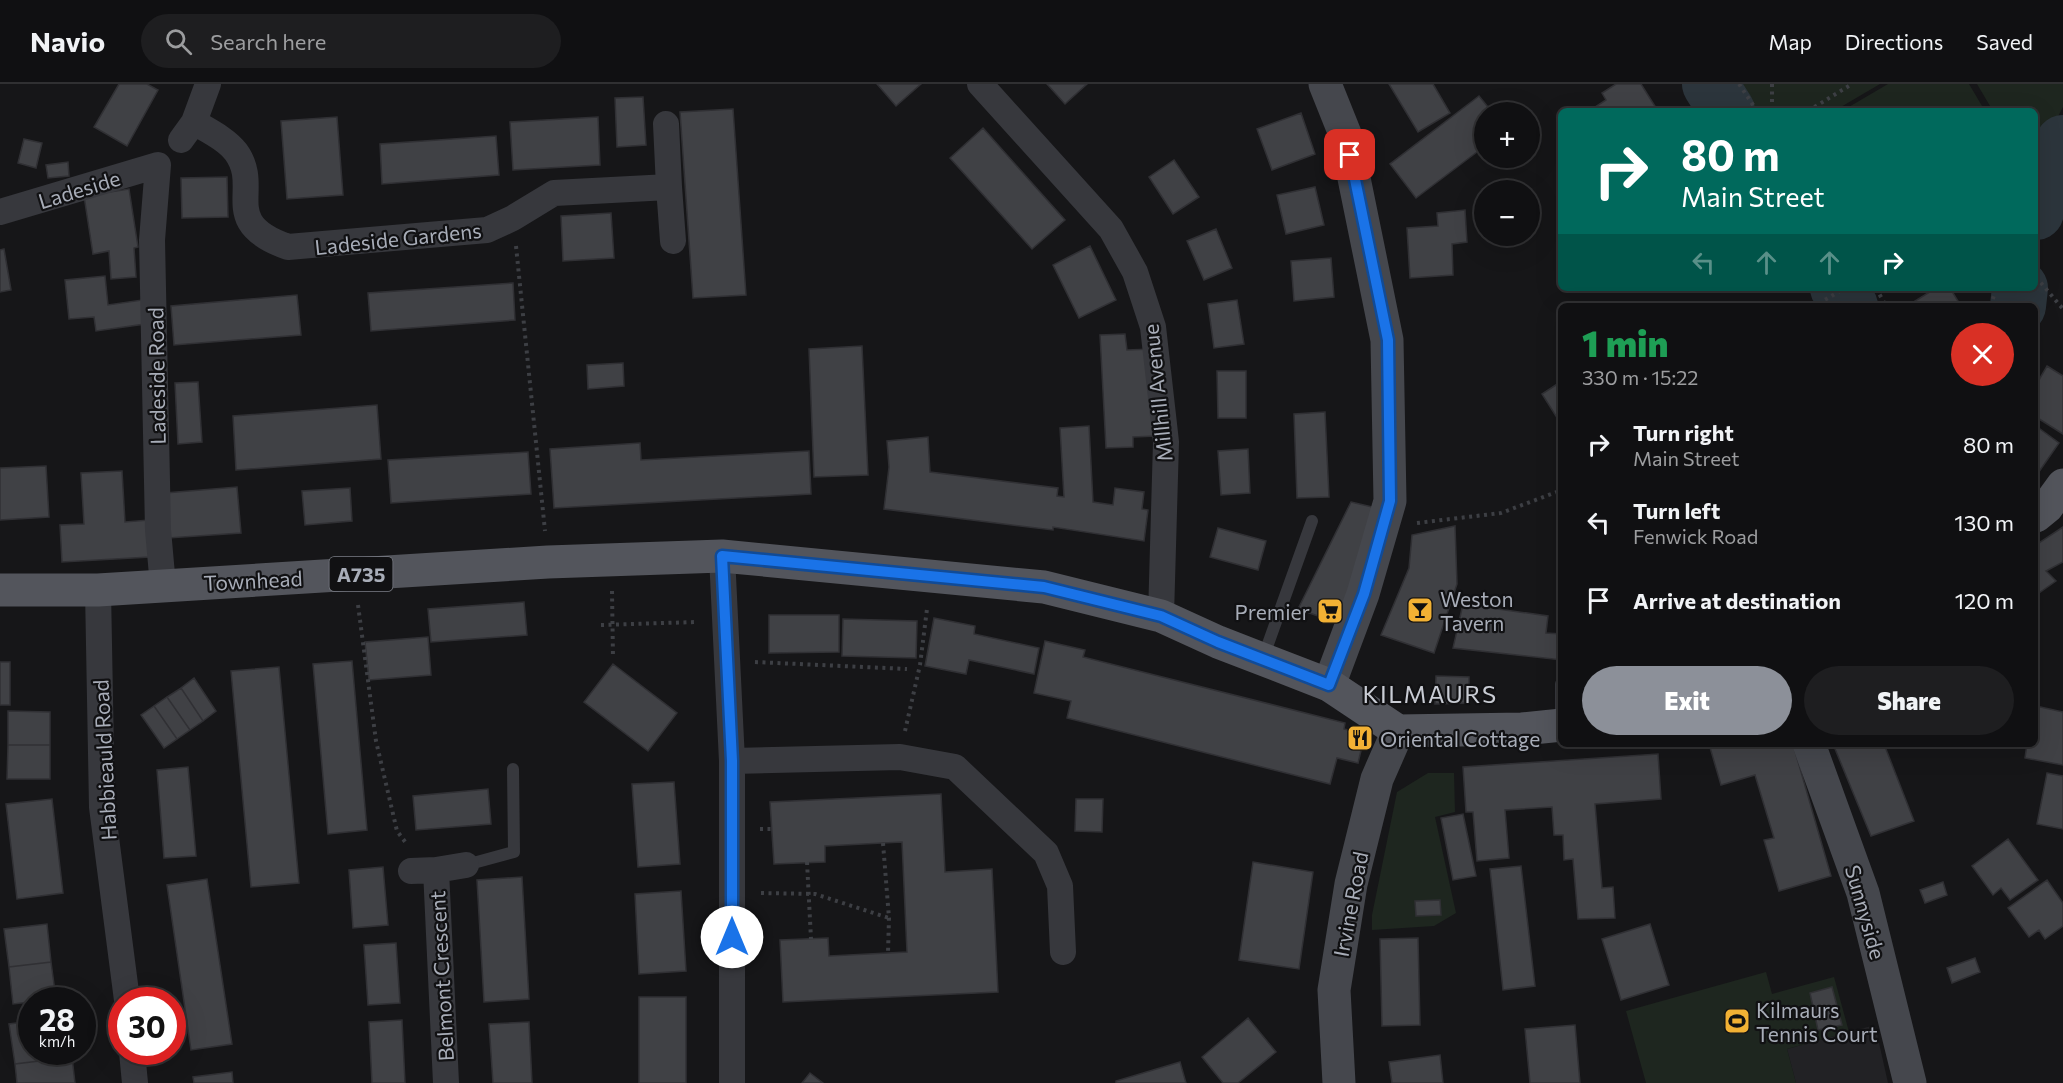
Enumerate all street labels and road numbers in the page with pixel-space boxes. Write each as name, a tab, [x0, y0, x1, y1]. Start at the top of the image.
street label: Ladeside	[35, 165, 123, 213]
street label: Ladeside Gardens	[313, 217, 483, 259]
street label: Ladeside Road	[142, 307, 170, 445]
street label: Millhill Avenue	[1137, 323, 1177, 463]
road number: A735	[330, 557, 392, 591]
street label: Townhead	[203, 565, 303, 595]
street label: Habbieauld Road	[87, 679, 121, 841]
street label: Irvine Road	[1328, 849, 1372, 959]
street label: Sunnyside	[1841, 862, 1891, 962]
street label: Belmont Crescent	[424, 890, 458, 1062]

